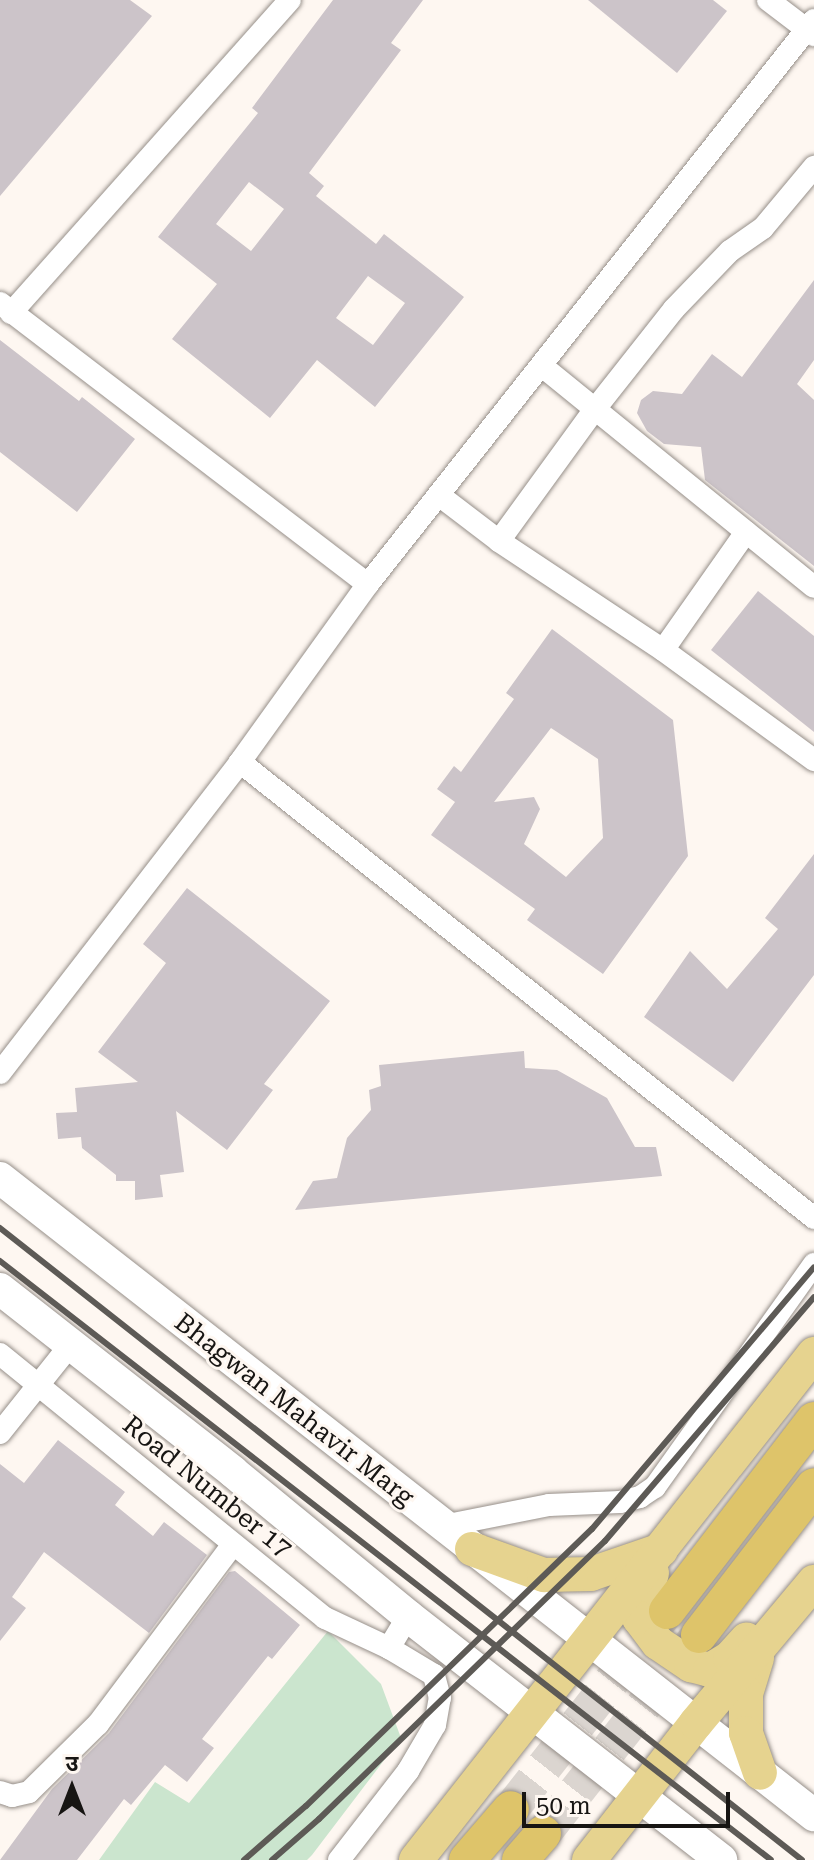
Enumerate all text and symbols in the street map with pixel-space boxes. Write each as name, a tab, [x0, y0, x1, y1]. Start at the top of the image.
street label: Bhagwan Mahavir Marg	[168, 1307, 420, 1513]
street label: Road Number 17	[116, 1409, 298, 1565]
north arrow	[32, 1748, 112, 1828]
text: उ	[66, 1751, 78, 1776]
scale bar	[526, 1776, 734, 1826]
text: 50 m	[536, 1792, 591, 1820]

